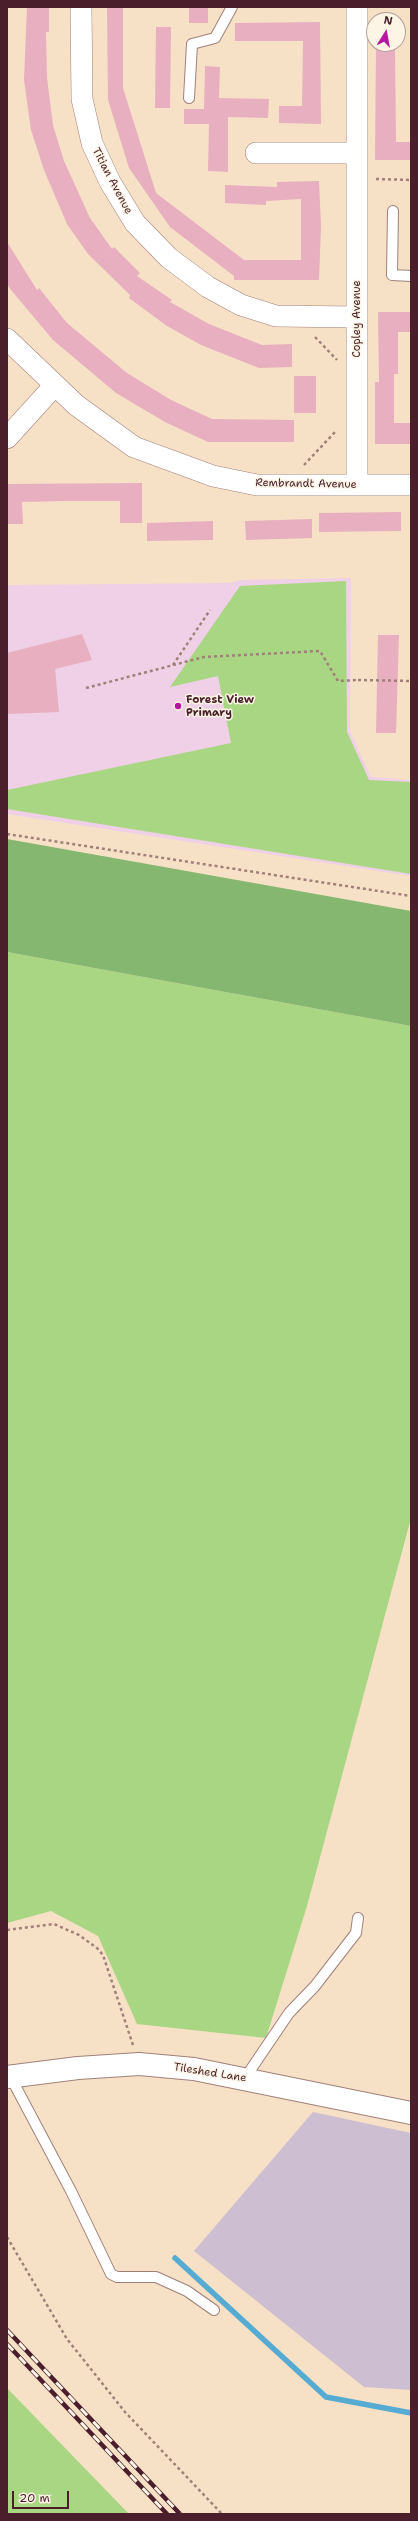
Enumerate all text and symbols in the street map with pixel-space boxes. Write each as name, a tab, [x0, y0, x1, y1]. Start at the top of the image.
north arrow	[366, 12, 406, 52]
text: N	[382, 13, 394, 29]
street label: Titian Avenue	[89, 146, 135, 216]
street label: Copley Avenue	[350, 280, 364, 358]
street label: Rembrandt Avenue	[255, 477, 357, 491]
place label: Forest View Primary	[186, 693, 254, 719]
marker: Forest View Primary	[173, 701, 183, 711]
street label: Tileshed Lane	[173, 2061, 247, 2085]
scale bar	[14, 2483, 71, 2509]
text: 20 m	[19, 2490, 50, 2506]

